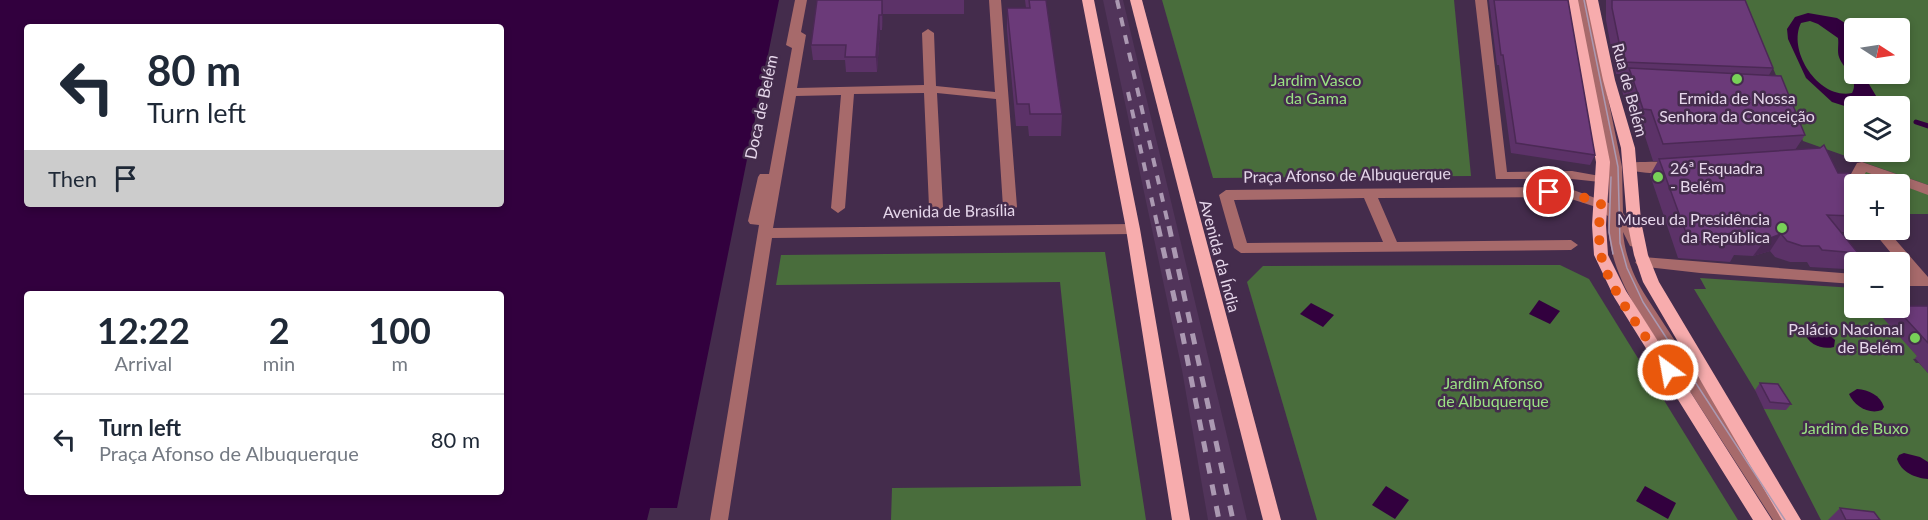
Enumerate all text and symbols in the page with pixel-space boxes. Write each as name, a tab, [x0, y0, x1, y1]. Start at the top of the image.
north arrow	[1844, 18, 1910, 84]
map controls	[1844, 18, 1910, 318]
street label: Rua de Belém	[1609, 41, 1652, 139]
text: 80 m	[147, 45, 241, 95]
icon: left	[48, 48, 126, 126]
street label: Doca de Belém	[740, 53, 781, 161]
park label: Jardim Vasco da Gama	[1271, 70, 1361, 107]
marker: Ermida de Nossa Senhora da Conceição	[1730, 72, 1744, 86]
place label: Ermida de Nossa Senhora da Conceição	[1659, 88, 1815, 125]
text: Turn left	[147, 96, 246, 129]
button: layers	[1844, 96, 1910, 162]
place label: 26ª Esquadra - Belém	[1670, 158, 1763, 195]
icon: arrive	[109, 162, 142, 195]
street label: Praça Afonso de Albuquerque	[1243, 163, 1451, 186]
text: Then	[48, 165, 97, 192]
pin	[1523, 166, 1574, 217]
marker: 26ª Esquadra - Belém	[1651, 170, 1665, 184]
button: +	[1844, 174, 1910, 240]
icon: arrive	[1532, 175, 1565, 208]
street label: Avenida da Índia	[1196, 198, 1245, 314]
street label: Avenida de Brasília	[883, 200, 1015, 221]
place label: Museu da Presidência da República	[1617, 209, 1770, 246]
marker: Museu da Presidência da República	[1775, 221, 1789, 235]
button: −	[1844, 252, 1910, 318]
text: 12:22	[97, 308, 190, 352]
text: 2	[269, 308, 290, 352]
text: 100	[368, 308, 431, 352]
place label: Palácio Nacional de Belém	[1788, 319, 1903, 356]
marker: Palácio Nacional de Belém	[1908, 331, 1922, 345]
position arrow	[1636, 338, 1700, 402]
text: Arrival	[115, 351, 172, 375]
text: min	[263, 351, 295, 375]
text: m	[391, 351, 408, 375]
park label: Jardim Afonso de Albuquerque	[1437, 373, 1549, 410]
text: Turn left	[99, 414, 181, 441]
park label: Jardim de Buxo	[1801, 418, 1909, 437]
icon: left	[48, 423, 81, 456]
text: 80 m	[431, 426, 480, 453]
text: Praça Afonso de Albuquerque	[99, 441, 359, 465]

